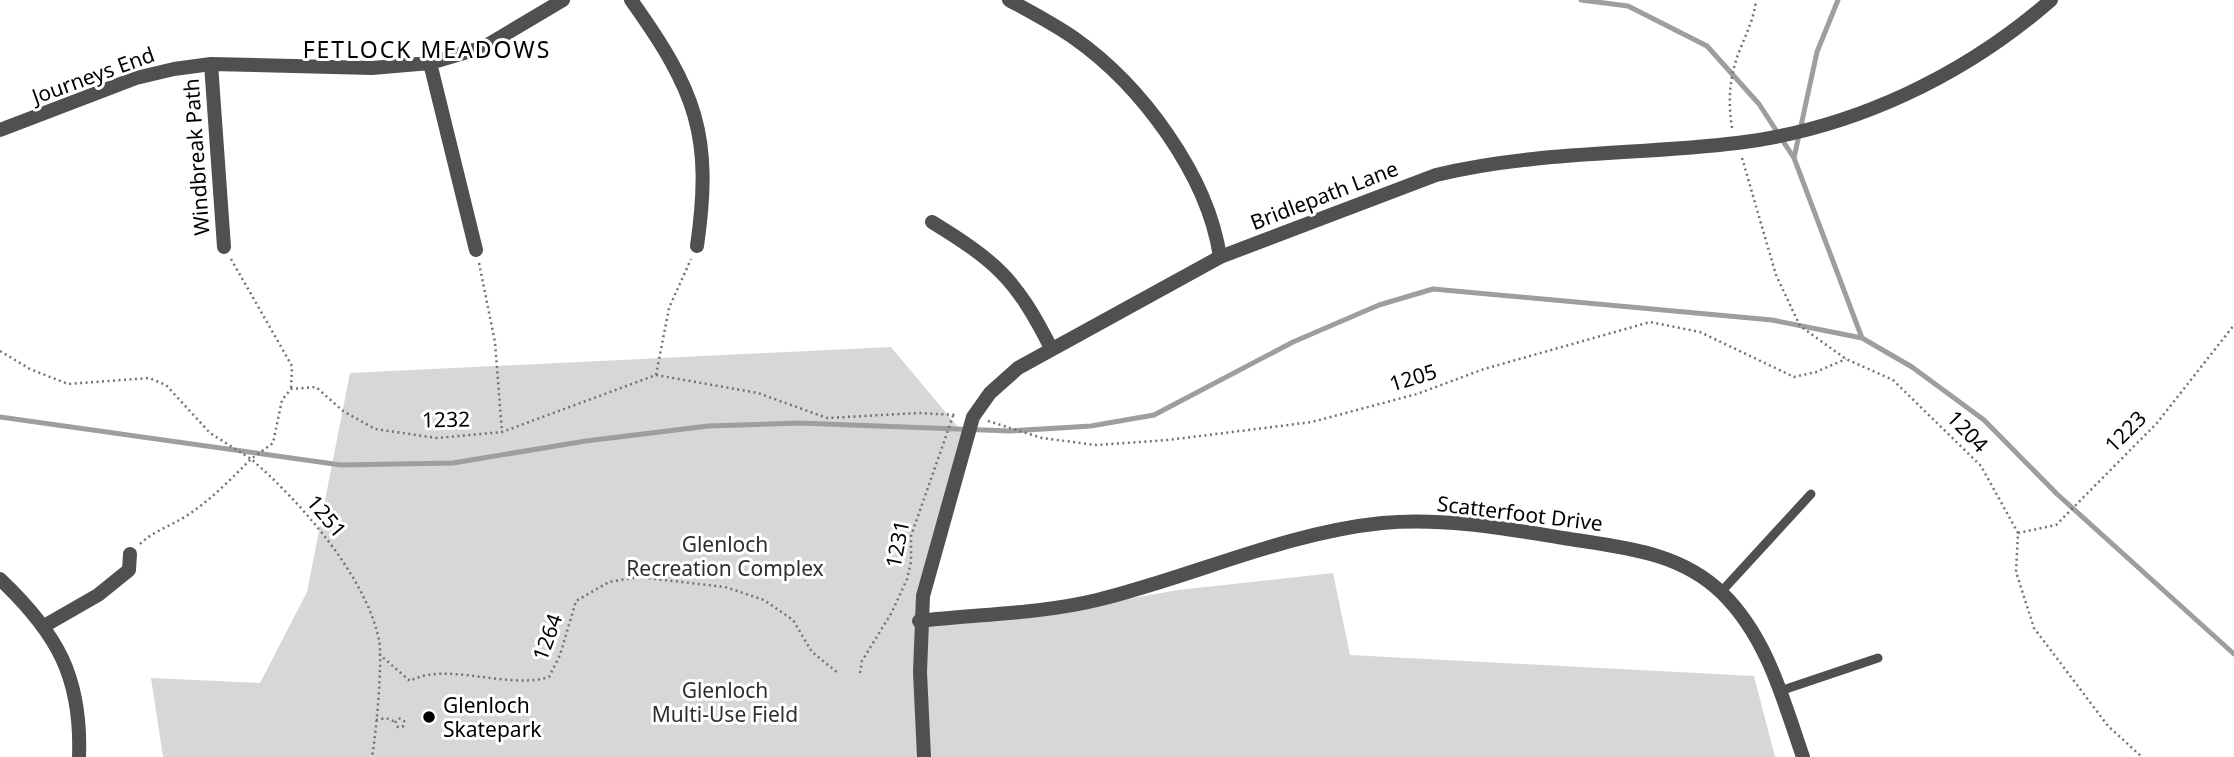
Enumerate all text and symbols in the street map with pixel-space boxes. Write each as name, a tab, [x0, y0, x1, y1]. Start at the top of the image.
district label: FETLOCK MEADOWS	[303, 33, 551, 65]
street label: Journeys End	[26, 40, 158, 111]
street label: Windbreak Path	[177, 78, 215, 236]
street label: Bridlepath Lane	[1246, 154, 1402, 236]
street label: 1205	[1386, 357, 1440, 397]
street label: 1204	[1941, 404, 1995, 458]
street label: 1223	[2098, 404, 2152, 458]
street label: 1232	[422, 405, 470, 433]
street label: 1251	[301, 489, 353, 543]
street label: Scatterfoot Drive	[1436, 489, 1604, 537]
street label: 1231	[879, 518, 915, 570]
park label: Glenloch Recreation Complex	[626, 530, 824, 582]
street label: 1264	[526, 610, 568, 664]
park label: Glenloch Multi-Use Field	[652, 676, 798, 728]
place label: Glenloch Skatepark	[443, 691, 542, 743]
marker: Glenloch Skatepark	[421, 709, 437, 725]

